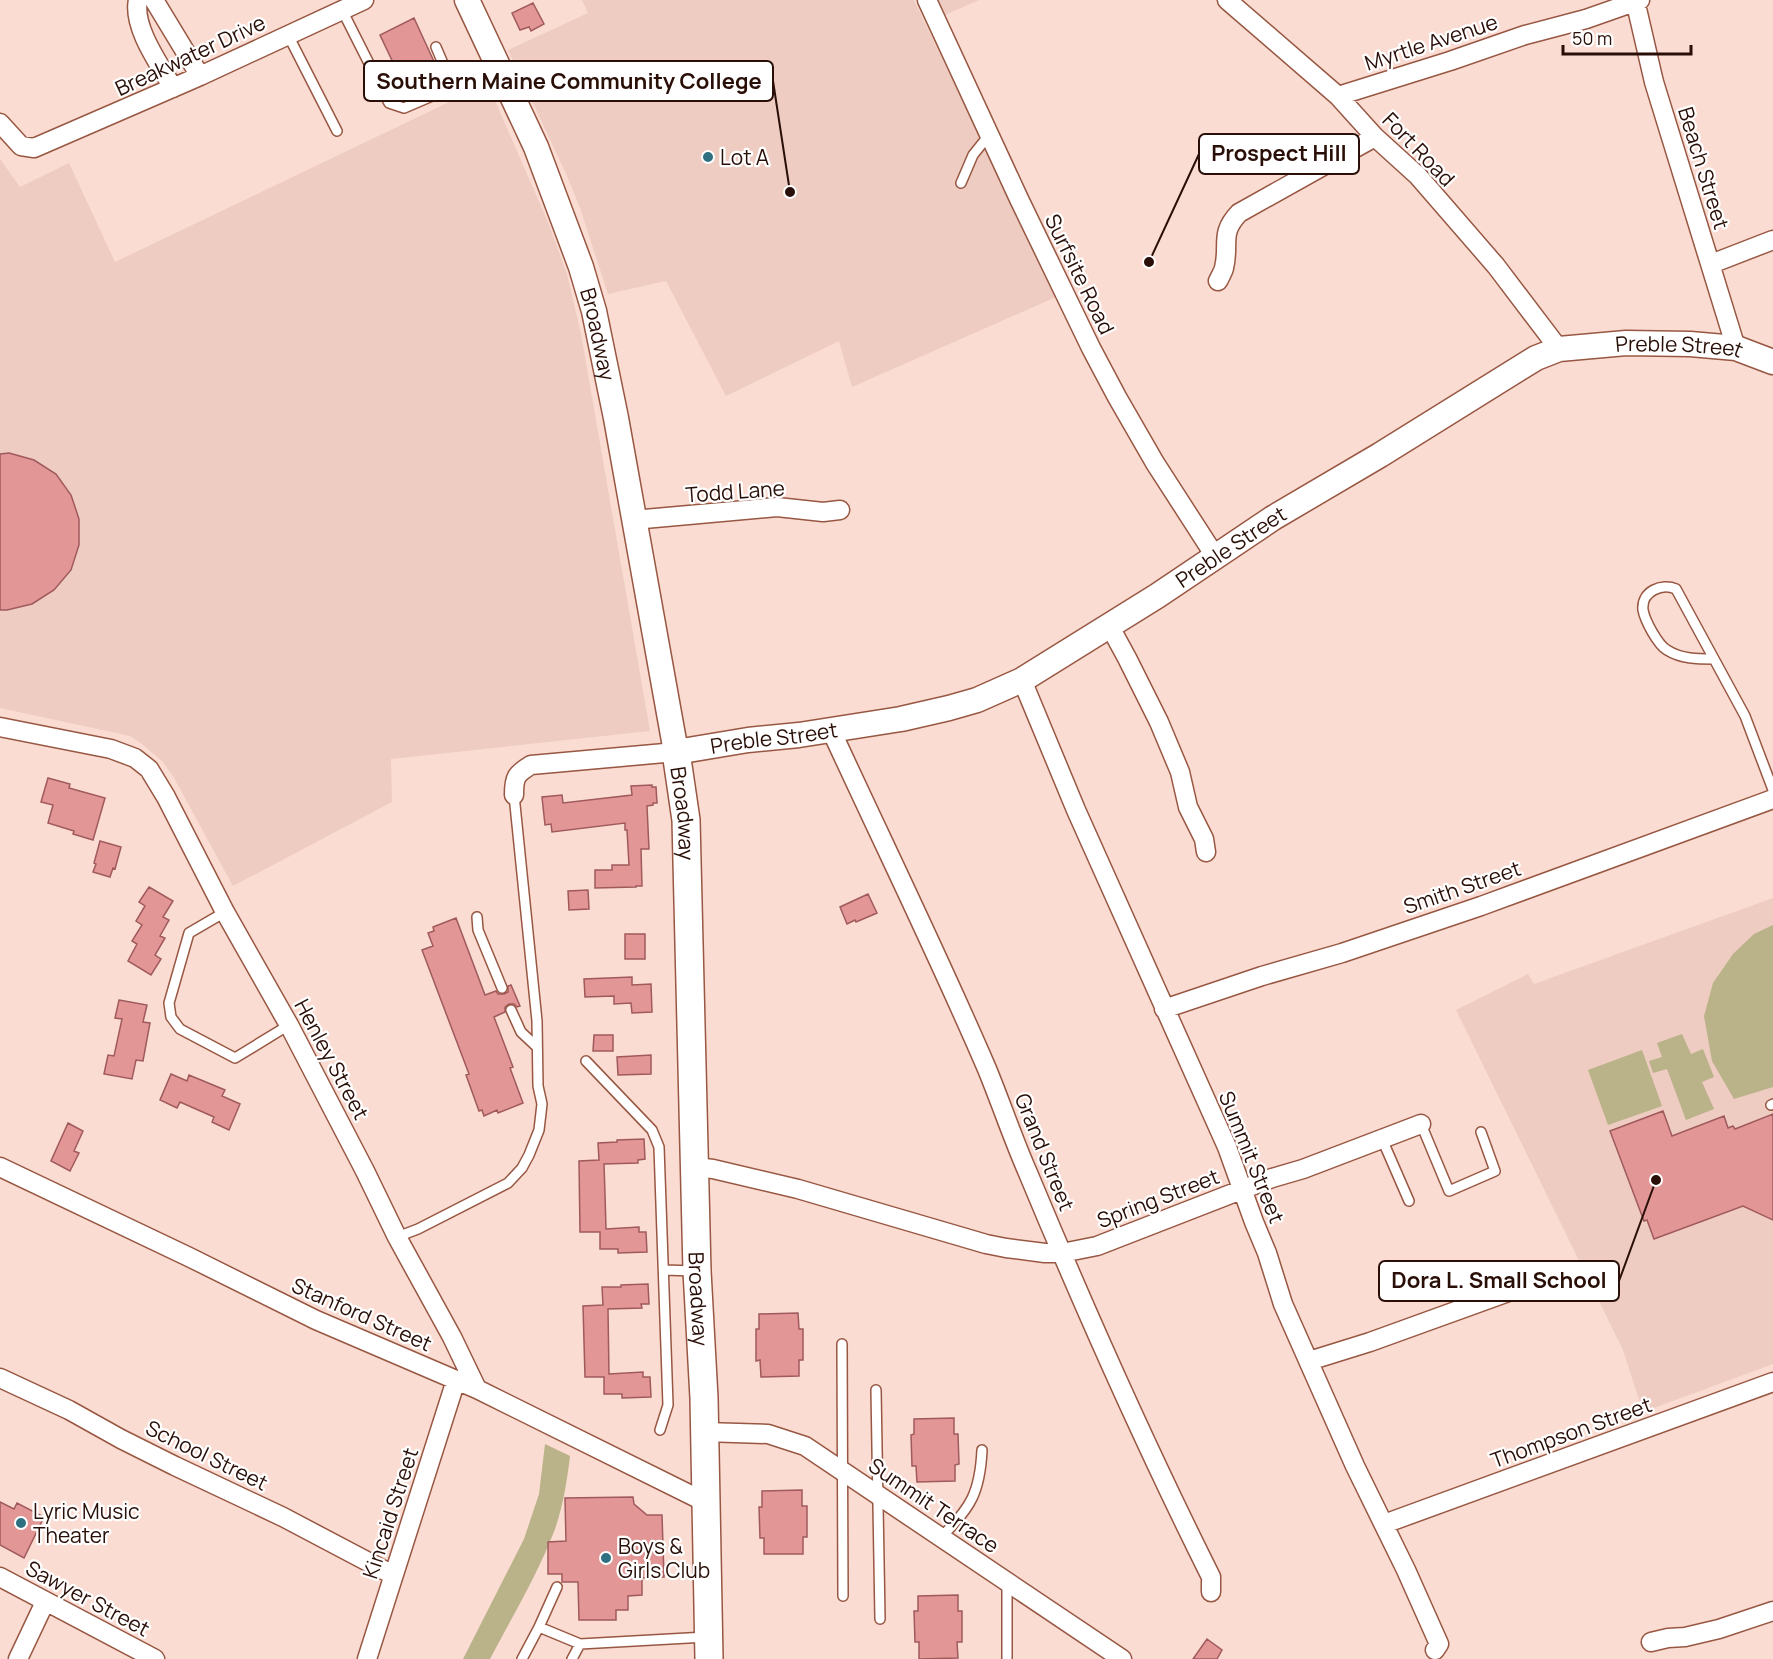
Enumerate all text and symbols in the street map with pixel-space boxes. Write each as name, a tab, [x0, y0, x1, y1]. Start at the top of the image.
street label: Myrtle Avenue	[1361, 7, 1501, 77]
street label: Breakwater Drive	[110, 8, 270, 102]
scale bar	[1563, 18, 1690, 56]
text: 50 m	[1572, 26, 1612, 50]
callout: Southern Maine Community College	[364, 61, 773, 101]
text: Southern Maine Community College	[376, 66, 762, 96]
street label: Beach Street	[1672, 103, 1736, 233]
street label: Fort Road	[1377, 106, 1461, 192]
callout: Prospect Hill	[1199, 134, 1359, 174]
text: Prospect Hill	[1211, 138, 1347, 168]
place label: Lot A	[720, 143, 769, 171]
marker: Lot A	[701, 150, 715, 164]
street label: Surfsite Road	[1039, 209, 1121, 339]
street label: Broadway	[574, 284, 622, 383]
street label: Preble Street	[1614, 329, 1748, 364]
street label: Todd Lane	[684, 474, 786, 508]
street label: Preble Street	[1170, 499, 1291, 594]
street label: Preble Street	[708, 715, 839, 760]
street label: Broadway	[664, 765, 701, 861]
street label: Smith Street	[1400, 854, 1524, 920]
street label: Henley Street	[288, 994, 376, 1124]
street label: Summit Street	[1213, 1087, 1291, 1227]
street label: Grand Street	[1009, 1089, 1081, 1215]
street label: Spring Street	[1093, 1162, 1223, 1234]
street label: Broadway	[683, 1252, 715, 1347]
callout: Dora L. Small School	[1379, 1261, 1619, 1301]
text: Dora L. Small School	[1391, 1265, 1607, 1295]
street label: Stanford Street	[288, 1271, 436, 1357]
street label: Thompson Street	[1487, 1390, 1655, 1474]
street label: School Street	[141, 1413, 273, 1497]
street label: Kincaid Street	[356, 1444, 424, 1582]
street label: Summit Terrace	[863, 1451, 1005, 1559]
place label: Lyric Music Theater	[33, 1497, 140, 1549]
marker: Lyric Music Theater	[14, 1516, 28, 1530]
place label: Boys & Girls Club	[618, 1532, 710, 1584]
marker: Boys & Girls Club	[599, 1551, 613, 1565]
street label: Sawyer Street	[21, 1554, 155, 1642]

